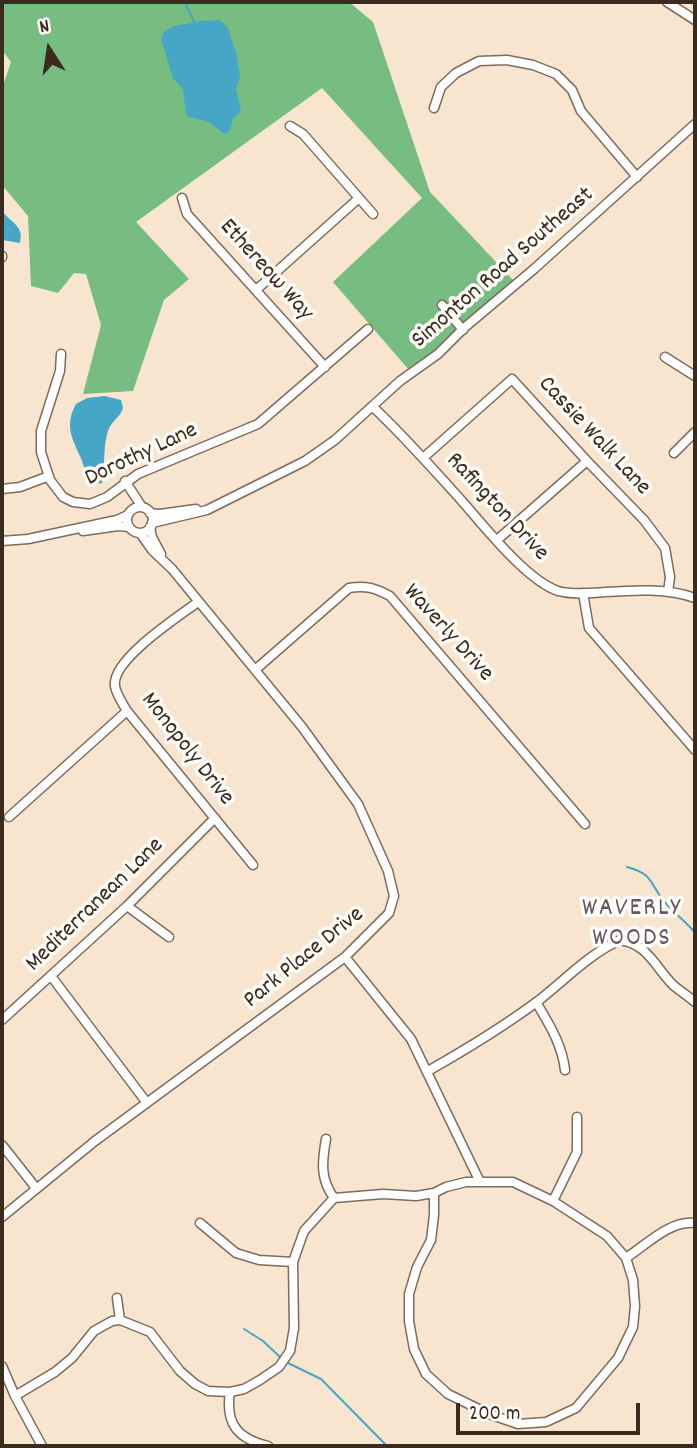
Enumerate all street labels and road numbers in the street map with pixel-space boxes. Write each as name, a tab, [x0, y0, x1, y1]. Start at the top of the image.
street label: Simonton Road Southeast	[407, 182, 601, 356]
street label: Ethereow Way	[212, 214, 318, 328]
street label: Cassie Walk Lane	[530, 371, 656, 503]
street label: Dorothy Lane	[81, 418, 203, 494]
street label: Rafington Drive	[438, 448, 554, 568]
street label: Waverly Drive	[396, 579, 498, 689]
street label: Monopoly Drive	[133, 688, 239, 812]
street label: Mediterranean Lane	[21, 833, 171, 979]
street label: Park Place Drive	[239, 902, 371, 1016]

